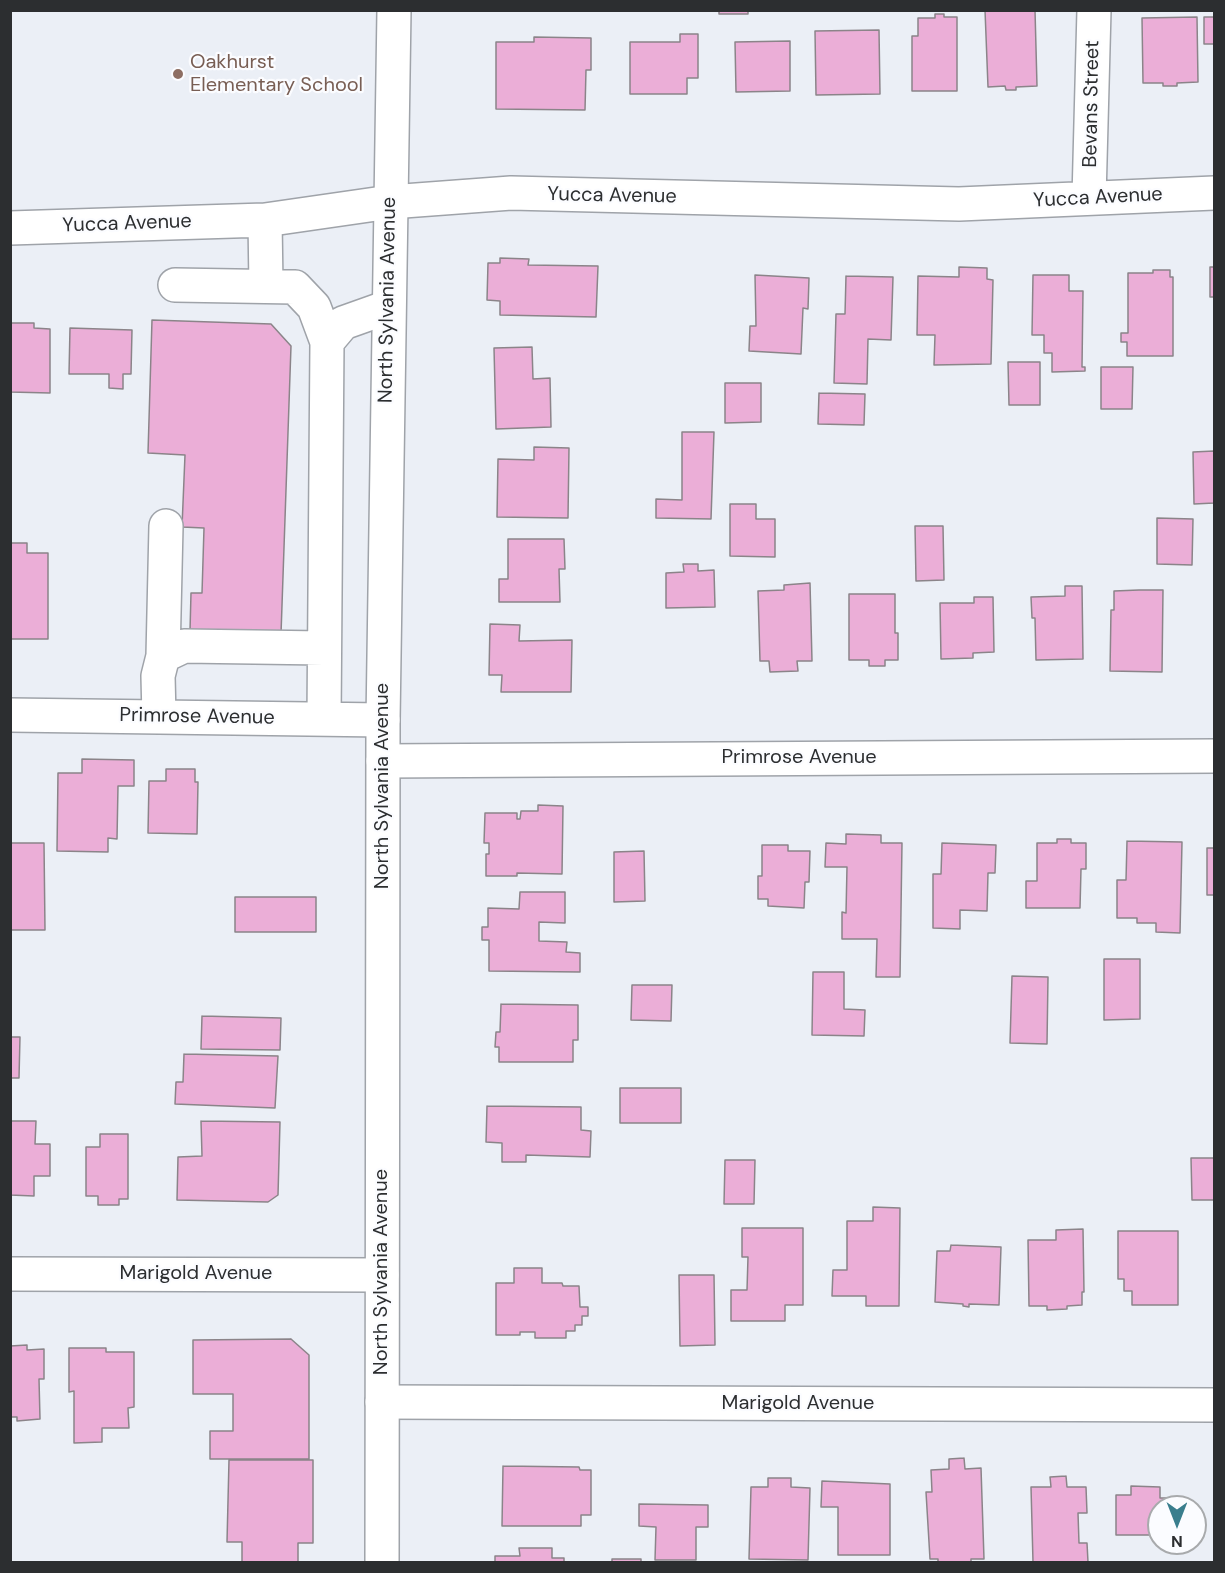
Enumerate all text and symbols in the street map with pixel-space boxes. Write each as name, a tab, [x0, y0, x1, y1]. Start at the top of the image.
street label: Bevans Street	[1079, 40, 1105, 168]
place label: Oakhurst Elementary School	[190, 51, 363, 98]
marker: Oakhurst Elementary School	[171, 67, 185, 81]
street label: Yucca Avenue	[547, 183, 677, 209]
street label: Yucca Avenue	[1033, 183, 1163, 213]
street label: North Sylvania Avenue	[374, 197, 402, 403]
street label: Yucca Avenue	[62, 210, 192, 238]
street label: North Sylvania Avenue	[371, 683, 395, 889]
street label: Primrose Avenue	[119, 704, 275, 730]
street label: Primrose Avenue	[721, 746, 877, 770]
street label: North Sylvania Avenue	[370, 1169, 394, 1375]
street label: Marigold Avenue	[120, 1262, 272, 1286]
street label: Marigold Avenue	[722, 1392, 874, 1416]
north arrow	[1147, 1495, 1207, 1555]
text: N	[1171, 1531, 1183, 1552]

